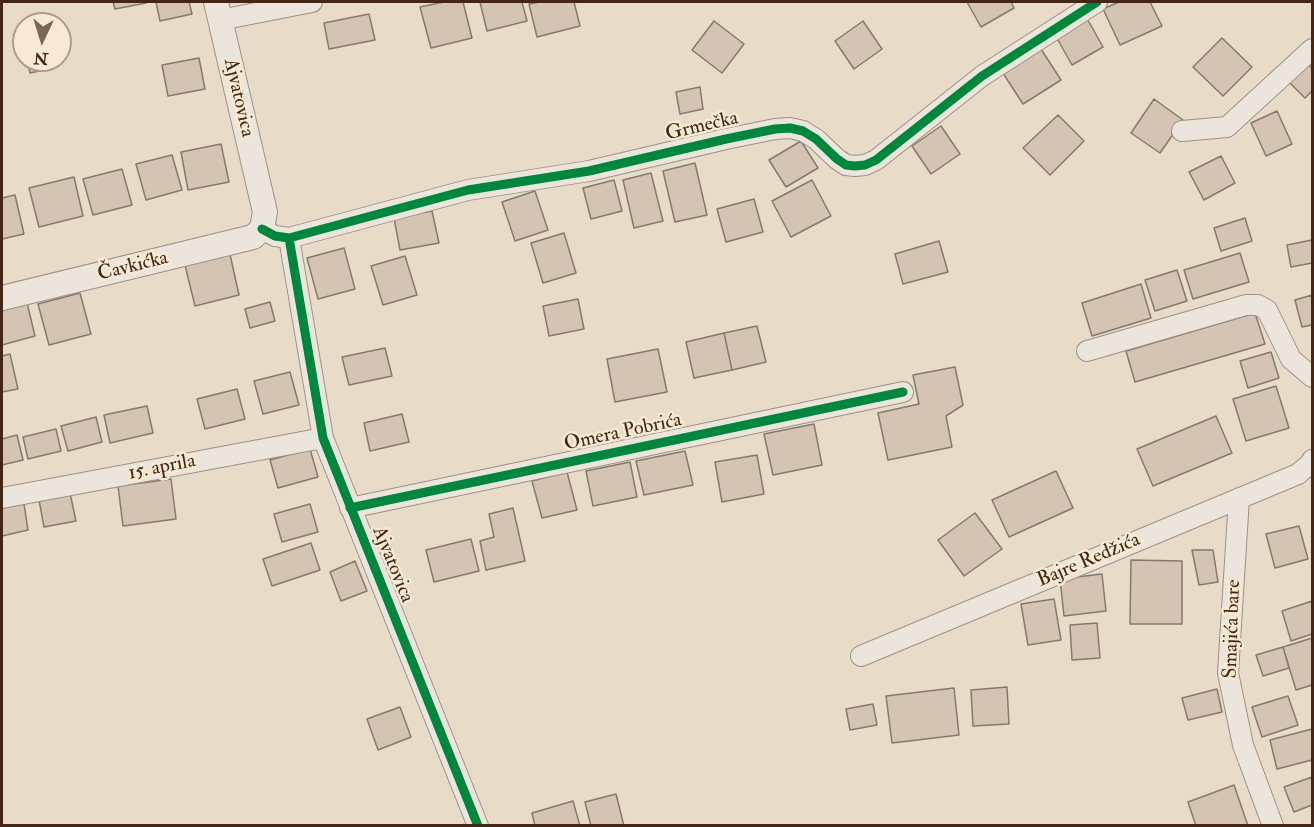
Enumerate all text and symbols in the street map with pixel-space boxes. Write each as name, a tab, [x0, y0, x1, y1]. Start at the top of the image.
north arrow	[12, 12, 72, 72]
text: N	[33, 47, 49, 68]
street label: Ajvatovica	[217, 56, 259, 140]
street label: Grmečka	[663, 107, 741, 147]
street label: Čavkićka	[95, 247, 171, 287]
street label: Omera Pobrića	[562, 409, 684, 457]
street label: 15. aprila	[126, 450, 198, 486]
street label: Ajvatovica	[366, 523, 418, 607]
street label: Bajre Redžića	[1034, 529, 1144, 593]
street label: Smajića bare	[1219, 579, 1247, 679]

